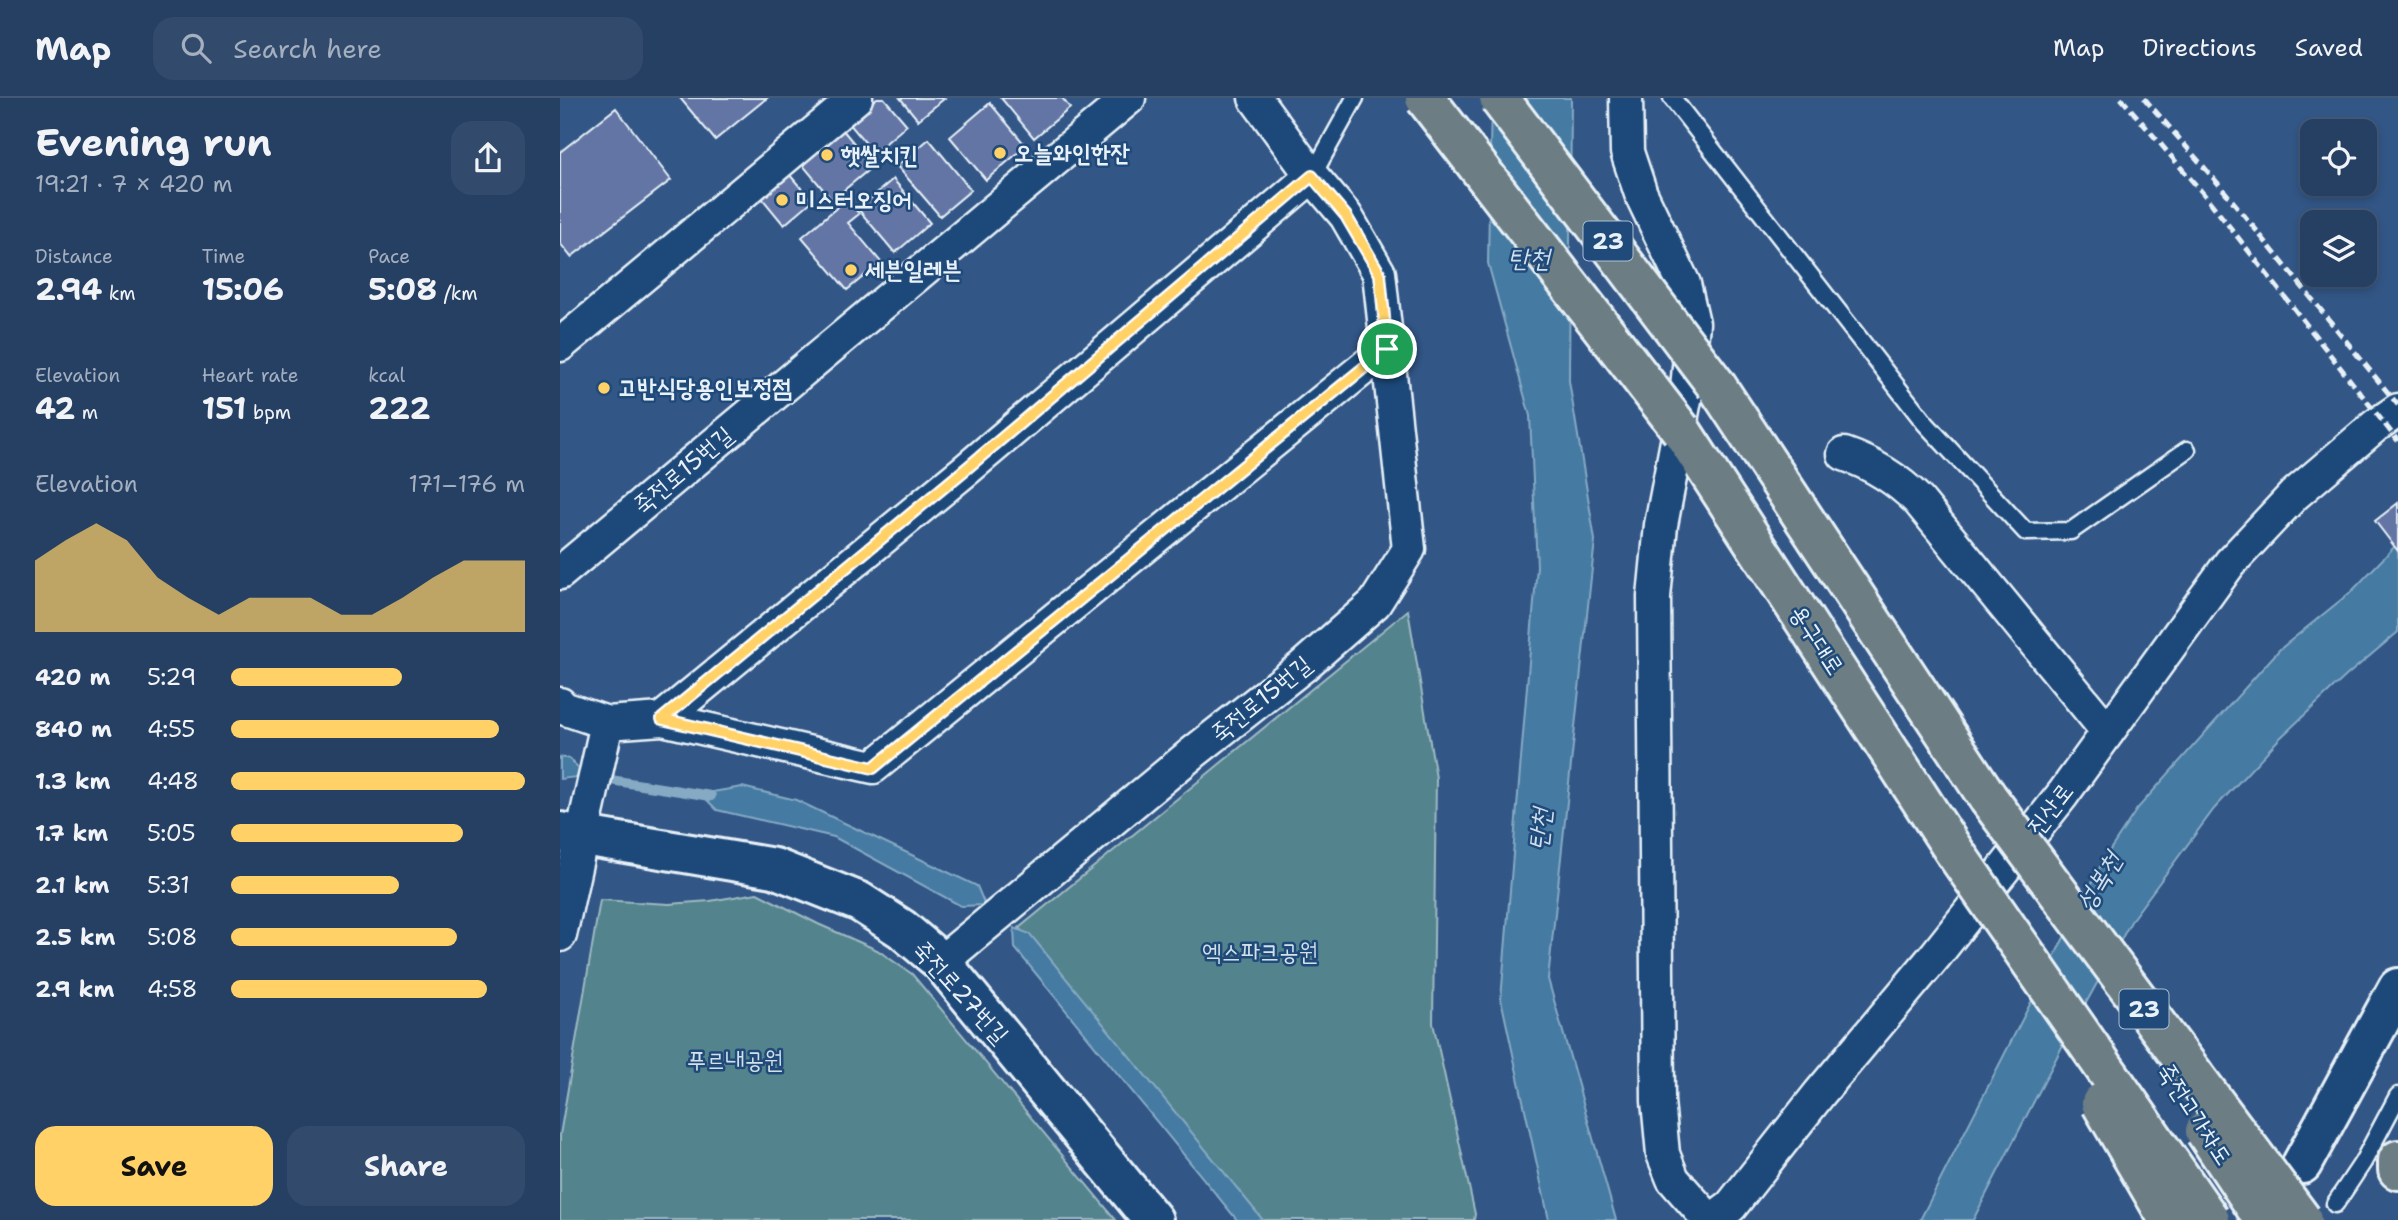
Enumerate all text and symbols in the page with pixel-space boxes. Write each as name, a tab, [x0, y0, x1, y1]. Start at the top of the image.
search box	[153, 17, 643, 80]
text: Map	[35, 26, 111, 71]
icon: search	[177, 29, 215, 67]
text: Search here	[233, 31, 382, 66]
text: Map	[2053, 32, 2104, 64]
text: Directions	[2142, 32, 2257, 64]
text: Saved	[2295, 32, 2363, 64]
text: Evening run	[35, 117, 272, 168]
map controls	[2300, 119, 2377, 287]
button: locate	[2300, 119, 2377, 196]
button: share	[451, 121, 525, 195]
place label: 오늘와인한잔	[1014, 137, 1131, 169]
place label: 햇쌀치킨	[840, 139, 918, 171]
marker: 오늘와인한잔	[992, 145, 1008, 161]
marker: 햇쌀치킨	[819, 147, 835, 163]
text: 19:21 · 7 × 420 m	[35, 169, 233, 199]
place label: 미스터오징어	[796, 184, 912, 216]
marker: 미스터오징어	[774, 192, 790, 208]
button: layers	[2300, 210, 2377, 287]
road number: 23	[1584, 222, 1632, 260]
water label: 탄천	[1508, 240, 1553, 275]
text: Distance	[35, 244, 113, 269]
text: Time	[202, 244, 245, 269]
text: Pace	[368, 244, 410, 269]
place label: 세븐일레븐	[864, 254, 962, 286]
marker: 세븐일레븐	[843, 262, 859, 278]
text: 2.94	[35, 269, 102, 310]
text: 15:06	[202, 269, 284, 310]
text: 5:08	[368, 269, 437, 310]
text: km	[102, 281, 136, 306]
text: /km	[437, 281, 478, 306]
pin	[1357, 319, 1417, 379]
icon: arrive	[1368, 330, 1406, 368]
text: Elevation	[35, 363, 120, 388]
text: Heart rate	[202, 363, 298, 388]
text: kcal	[368, 363, 405, 388]
place label: 고반식당용인보정점	[618, 372, 792, 404]
marker: 고반식당용인보정점	[596, 380, 612, 396]
text: 42	[35, 388, 75, 429]
text: 151	[202, 388, 246, 429]
text: 222	[368, 388, 431, 429]
text: m	[75, 400, 98, 425]
text: bpm	[246, 400, 291, 425]
street label: 죽전로15번길	[626, 419, 740, 521]
text: Elevation	[35, 469, 138, 499]
text: 171–176 m	[409, 469, 525, 499]
street label: 용구대로	[1783, 599, 1851, 681]
street label: 죽전로15번길	[1204, 649, 1318, 749]
text: 420 m	[35, 662, 110, 692]
text: 5:29	[147, 662, 196, 692]
text: 840 m	[35, 714, 112, 744]
text: 4:55	[147, 714, 195, 744]
text: 1.3 km	[35, 766, 110, 796]
text: 4:48	[147, 766, 199, 796]
street label: 진산로	[2020, 776, 2080, 842]
water label: 탄천	[1519, 803, 1559, 852]
text: 1.7 km	[35, 818, 108, 848]
text: 5:05	[147, 818, 196, 848]
water label: 성복천	[2067, 842, 2131, 917]
text: 2.1 km	[35, 870, 109, 900]
text: 5:31	[147, 870, 190, 900]
text: 2.5 km	[35, 922, 116, 952]
text: 5:08	[147, 922, 198, 952]
street label: 죽전로27번길	[906, 934, 1016, 1050]
park label: 엑스파크공원	[1202, 936, 1318, 968]
text: 2.9 km	[35, 974, 114, 1004]
text: 4:58	[147, 974, 198, 1004]
road number: 23	[2120, 989, 2168, 1028]
park label: 푸르내공원	[687, 1044, 783, 1076]
street label: 죽전고가차도	[2150, 1057, 2240, 1171]
button: Save	[35, 1126, 273, 1206]
button: Share	[287, 1126, 525, 1206]

